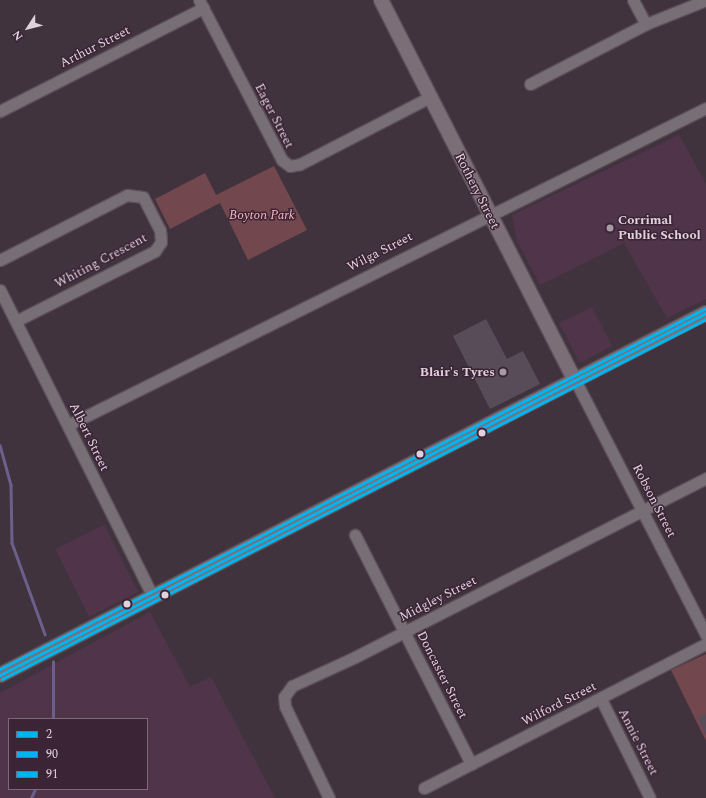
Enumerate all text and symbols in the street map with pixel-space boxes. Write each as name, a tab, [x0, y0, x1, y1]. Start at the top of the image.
north arrow	[8, 8, 48, 48]
street label: Arthur Street	[57, 23, 133, 71]
text: N	[8, 27, 27, 44]
street label: Eager Street	[251, 81, 297, 151]
street label: Rothery Street	[451, 151, 503, 231]
park label: Boyton Park	[229, 207, 295, 223]
place label: Corrimal Public School	[618, 213, 701, 244]
marker: Corrimal Public School	[605, 223, 615, 233]
street label: Wilga Street	[345, 229, 415, 275]
street label: Whiting Crescent	[52, 230, 150, 292]
place label: Blair's Tyres	[420, 364, 495, 380]
marker: Blair's Tyres	[498, 367, 508, 377]
street label: Albert Street	[66, 400, 112, 474]
unlabelled marker	[477, 428, 487, 438]
unlabelled marker	[415, 449, 425, 459]
street label: Robson Street	[629, 462, 679, 540]
street label: Midgley Street	[397, 573, 479, 625]
unlabelled marker	[160, 590, 170, 600]
unlabelled marker	[122, 599, 132, 609]
street label: Doncaster Street	[413, 629, 471, 721]
street label: Wilford Street	[519, 678, 599, 730]
street label: Annie Street	[615, 706, 661, 778]
legend	[8, 718, 148, 790]
text: 2	[46, 725, 52, 744]
text: 90	[46, 745, 58, 764]
text: 91	[46, 765, 58, 784]

